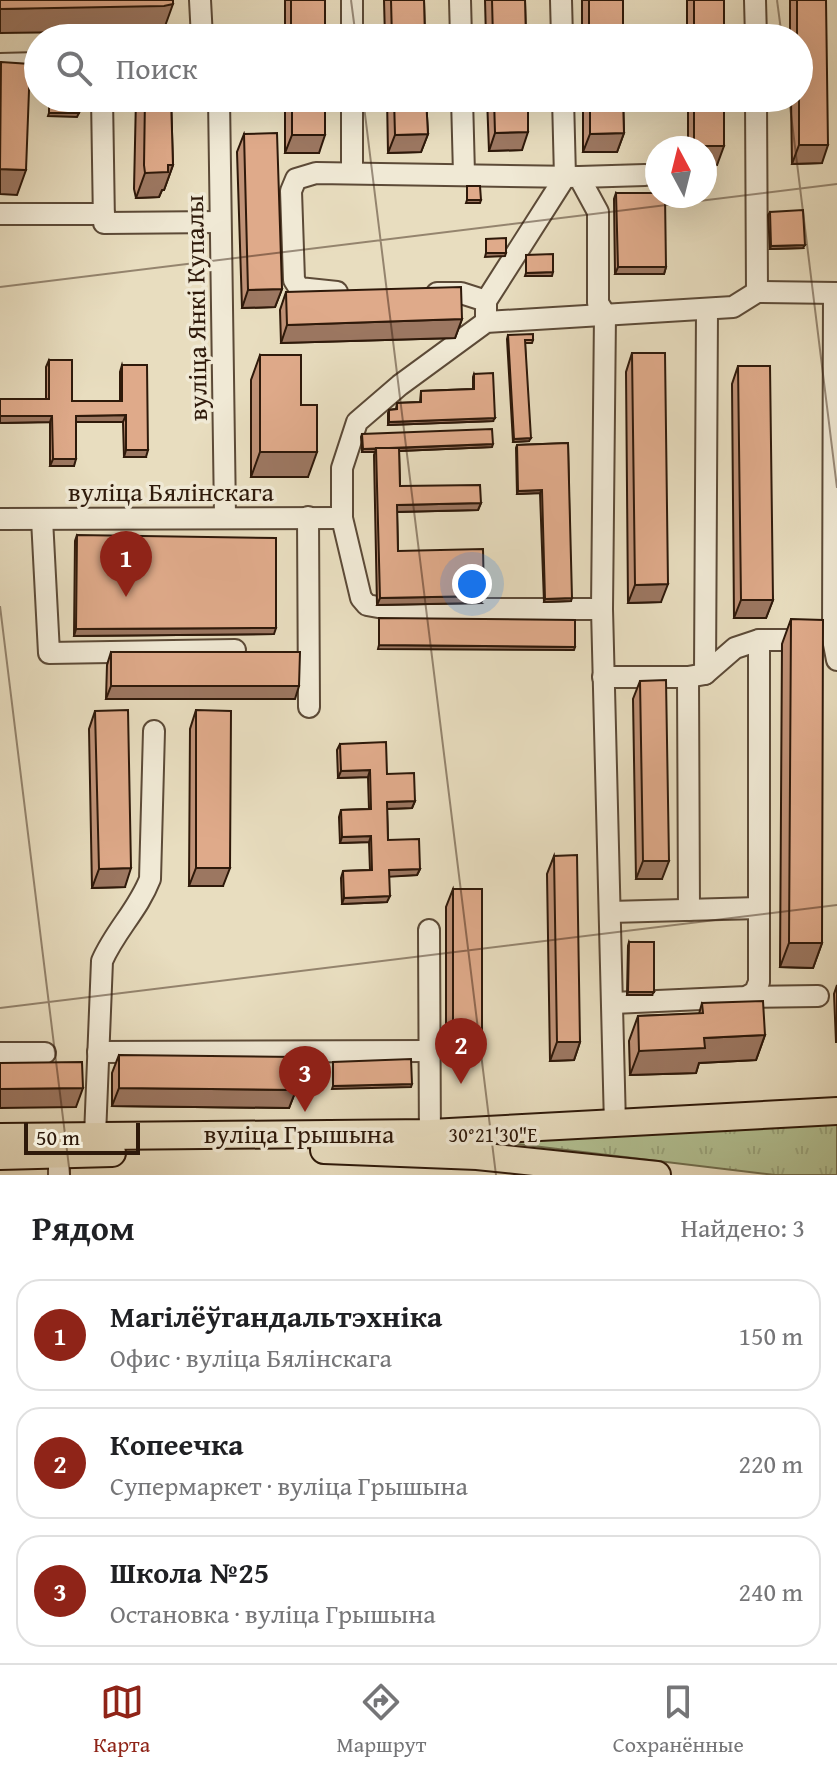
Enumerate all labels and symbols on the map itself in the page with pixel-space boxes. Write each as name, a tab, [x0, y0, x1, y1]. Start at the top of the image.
north arrow	[645, 136, 717, 208]
street label: вуліца Янкі Купалы	[174, 195, 217, 421]
street label: вуліца Бялінскага	[68, 472, 275, 511]
pin: 1	[100, 531, 152, 597]
your location	[452, 564, 492, 604]
pin: 2	[435, 1018, 487, 1084]
pin: 3	[279, 1046, 331, 1112]
street label: вуліца Грышына	[204, 1114, 395, 1153]
scale bar	[24, 1119, 140, 1155]
text: 30°21'30"E	[449, 1120, 537, 1149]

